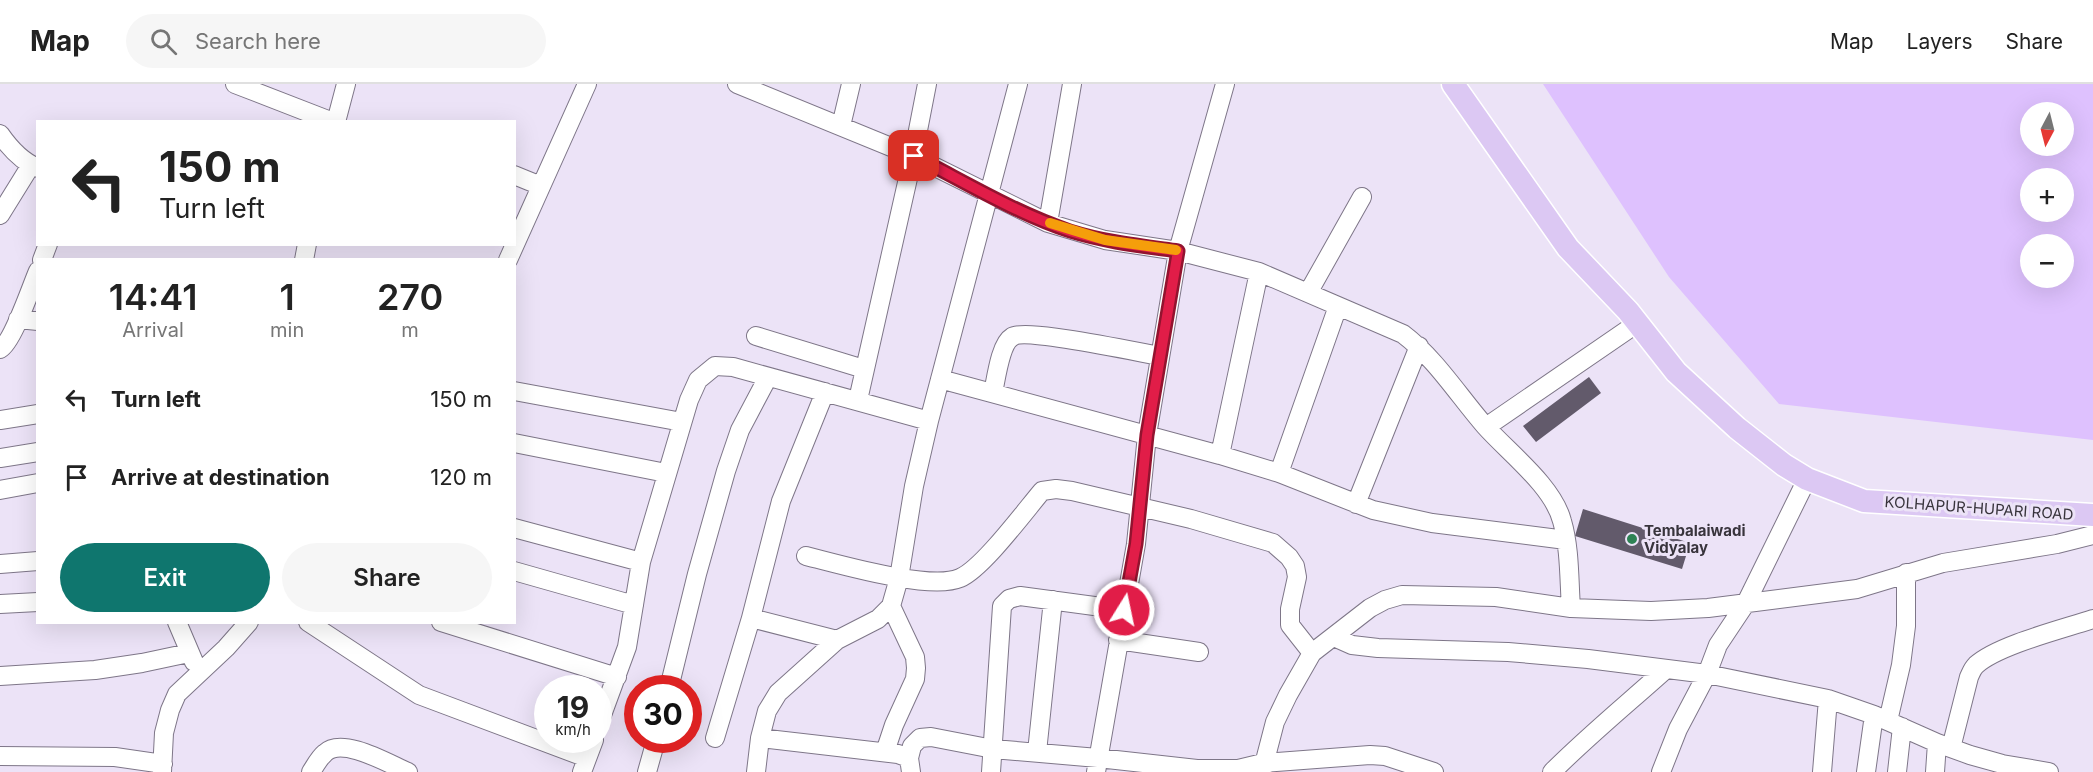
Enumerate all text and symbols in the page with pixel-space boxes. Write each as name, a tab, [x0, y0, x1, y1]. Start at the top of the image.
search box	[126, 14, 546, 68]
text: Map	[30, 24, 90, 58]
icon: search	[147, 25, 180, 58]
text: Search here	[195, 28, 321, 54]
text: Map	[1830, 29, 1874, 54]
text: Layers	[1907, 29, 1973, 54]
text: Share	[2006, 29, 2063, 54]
north arrow	[2020, 102, 2074, 156]
map controls	[2020, 102, 2074, 288]
pin	[888, 130, 939, 181]
icon: arrive	[897, 139, 930, 172]
text: 150 m	[159, 141, 281, 192]
icon: left	[60, 144, 138, 222]
button: +	[2020, 168, 2074, 222]
text: Turn left	[159, 192, 265, 225]
button: −	[2020, 234, 2074, 288]
text: 14:41	[109, 275, 197, 319]
text: 1	[280, 275, 295, 319]
text: 270	[377, 275, 443, 319]
text: Arrival	[122, 318, 184, 342]
text: min	[270, 318, 304, 342]
text: m	[401, 318, 419, 342]
icon: left	[60, 383, 93, 416]
text: Turn left	[111, 386, 201, 412]
text: 150 m	[430, 386, 492, 412]
icon: arrive	[60, 461, 93, 494]
text: Arrive at destination	[111, 464, 330, 490]
text: 120 m	[430, 464, 492, 490]
street label: KOLHAPUR-HUPARI ROAD	[1884, 492, 2074, 524]
place label: Tembalaiwadi Vidyalay	[1644, 521, 1746, 557]
marker: Tembalaiwadi Vidyalay	[1625, 532, 1639, 546]
button: Exit	[60, 543, 270, 612]
button: Share	[282, 543, 492, 612]
position arrow	[1092, 578, 1156, 642]
speed limit sign: 30	[624, 675, 702, 753]
text: 19	[557, 689, 589, 725]
text: km/h	[555, 720, 591, 739]

